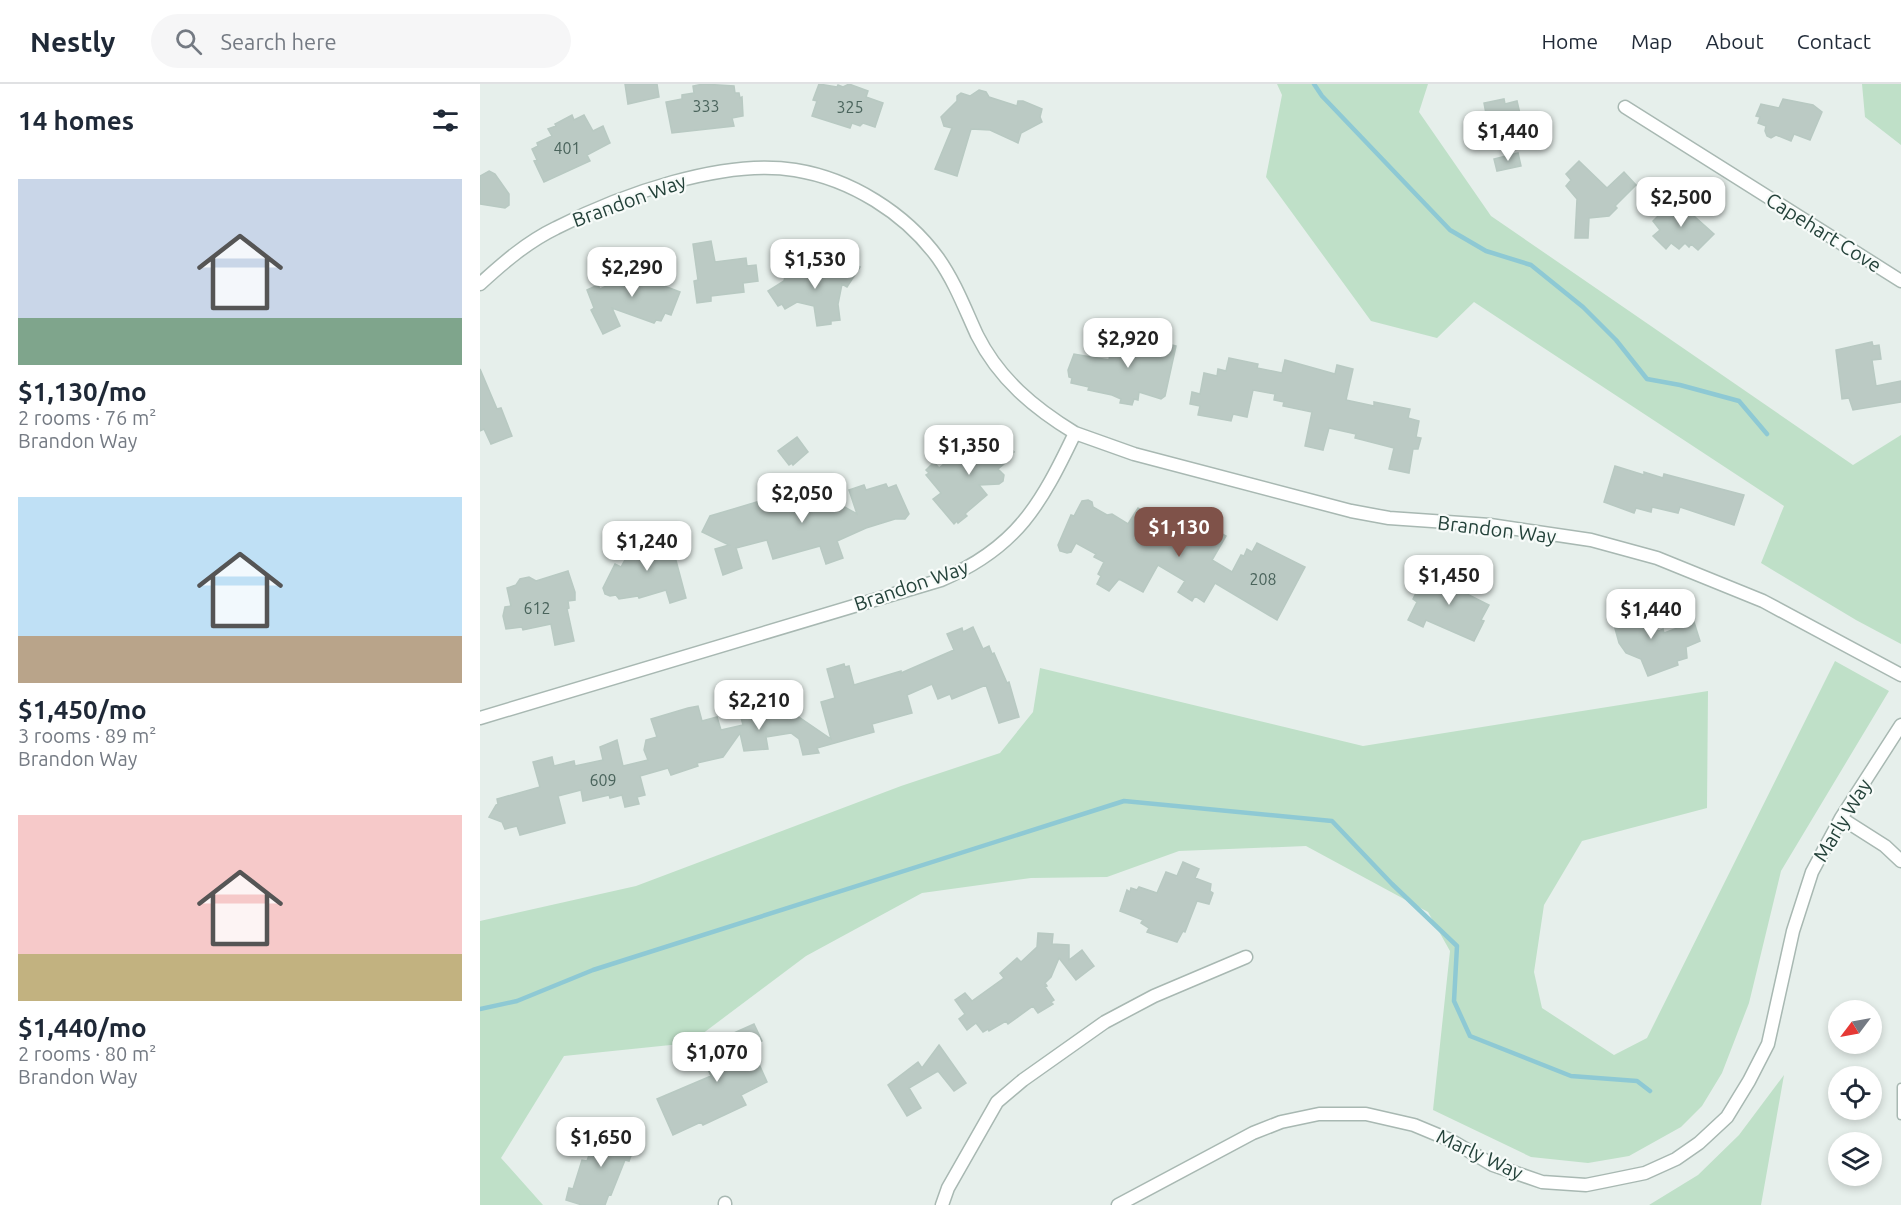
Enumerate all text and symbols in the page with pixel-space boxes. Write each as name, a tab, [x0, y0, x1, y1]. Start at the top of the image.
search box	[151, 14, 571, 68]
icon: search	[172, 25, 205, 58]
text: Nestly	[30, 26, 115, 57]
text: Search here	[220, 29, 337, 54]
text: Home	[1541, 29, 1598, 53]
text: Map	[1631, 29, 1672, 53]
text: About	[1705, 29, 1764, 53]
text: Contact	[1797, 29, 1871, 53]
house number: 333	[692, 97, 720, 115]
house number: 325	[836, 98, 864, 116]
icon: filters	[429, 104, 462, 137]
text: 14 homes	[18, 106, 134, 135]
pin: $1,440	[1459, 111, 1557, 162]
text: $1,440	[1477, 119, 1539, 142]
house number: 401	[553, 139, 581, 157]
street label: Brandon Way	[569, 169, 689, 231]
pin: $2,500	[1632, 177, 1730, 228]
text: $2,500	[1650, 185, 1712, 208]
street label: Capehart Cove	[1762, 187, 1886, 277]
icon: home	[186, 218, 294, 326]
pin: $1,530	[766, 239, 864, 290]
pin: $2,290	[583, 247, 681, 298]
text: $1,530	[784, 247, 846, 270]
text: $2,290	[601, 255, 663, 278]
pin: $2,920	[1079, 318, 1177, 369]
text: $2,920	[1097, 326, 1159, 349]
text: $1,130/mo	[18, 377, 147, 406]
text: 2 rooms · 76 m²	[18, 406, 156, 429]
pin: $1,350	[920, 425, 1018, 476]
text: Brandon Way	[18, 429, 137, 452]
text: $1,350	[938, 433, 1000, 456]
pin: $2,050	[753, 473, 851, 524]
text: $2,050	[771, 481, 833, 504]
pin: $1,130	[1130, 507, 1228, 558]
street label: Brandon Way	[1436, 510, 1558, 548]
text: $1,130	[1148, 515, 1210, 538]
pin: $1,240	[598, 521, 696, 572]
text: $1,240	[616, 529, 678, 552]
icon: home	[186, 536, 294, 644]
street label: Brandon Way	[851, 555, 972, 615]
pin: $1,450	[1400, 555, 1498, 606]
text: $1,450	[1418, 563, 1480, 586]
house number: 208	[1249, 570, 1277, 588]
pin: $1,440	[1602, 589, 1700, 640]
text: $1,440	[1620, 597, 1682, 620]
house number: 612	[523, 599, 551, 617]
pin: $2,210	[710, 680, 808, 731]
text: $2,210	[728, 688, 790, 711]
text: $1,450/mo	[18, 695, 147, 724]
text: 3 rooms · 89 m²	[18, 724, 156, 747]
text: Brandon Way	[18, 747, 137, 770]
house number: 609	[589, 771, 617, 789]
street label: Marly Way	[1808, 774, 1876, 866]
icon: home	[186, 854, 294, 962]
north arrow	[1828, 1000, 1882, 1054]
map controls	[1828, 1000, 1882, 1186]
text: $1,440/mo	[18, 1013, 147, 1042]
pin: $1,070	[668, 1032, 766, 1083]
text: $1,070	[686, 1040, 748, 1063]
text: 2 rooms · 80 m²	[18, 1042, 156, 1065]
text: Brandon Way	[18, 1065, 137, 1088]
button: locate	[1828, 1066, 1882, 1120]
pin: $1,650	[552, 1117, 650, 1168]
street label: Marly Way	[1433, 1124, 1527, 1184]
text: $1,650	[570, 1125, 632, 1148]
button: layers	[1828, 1132, 1882, 1186]

